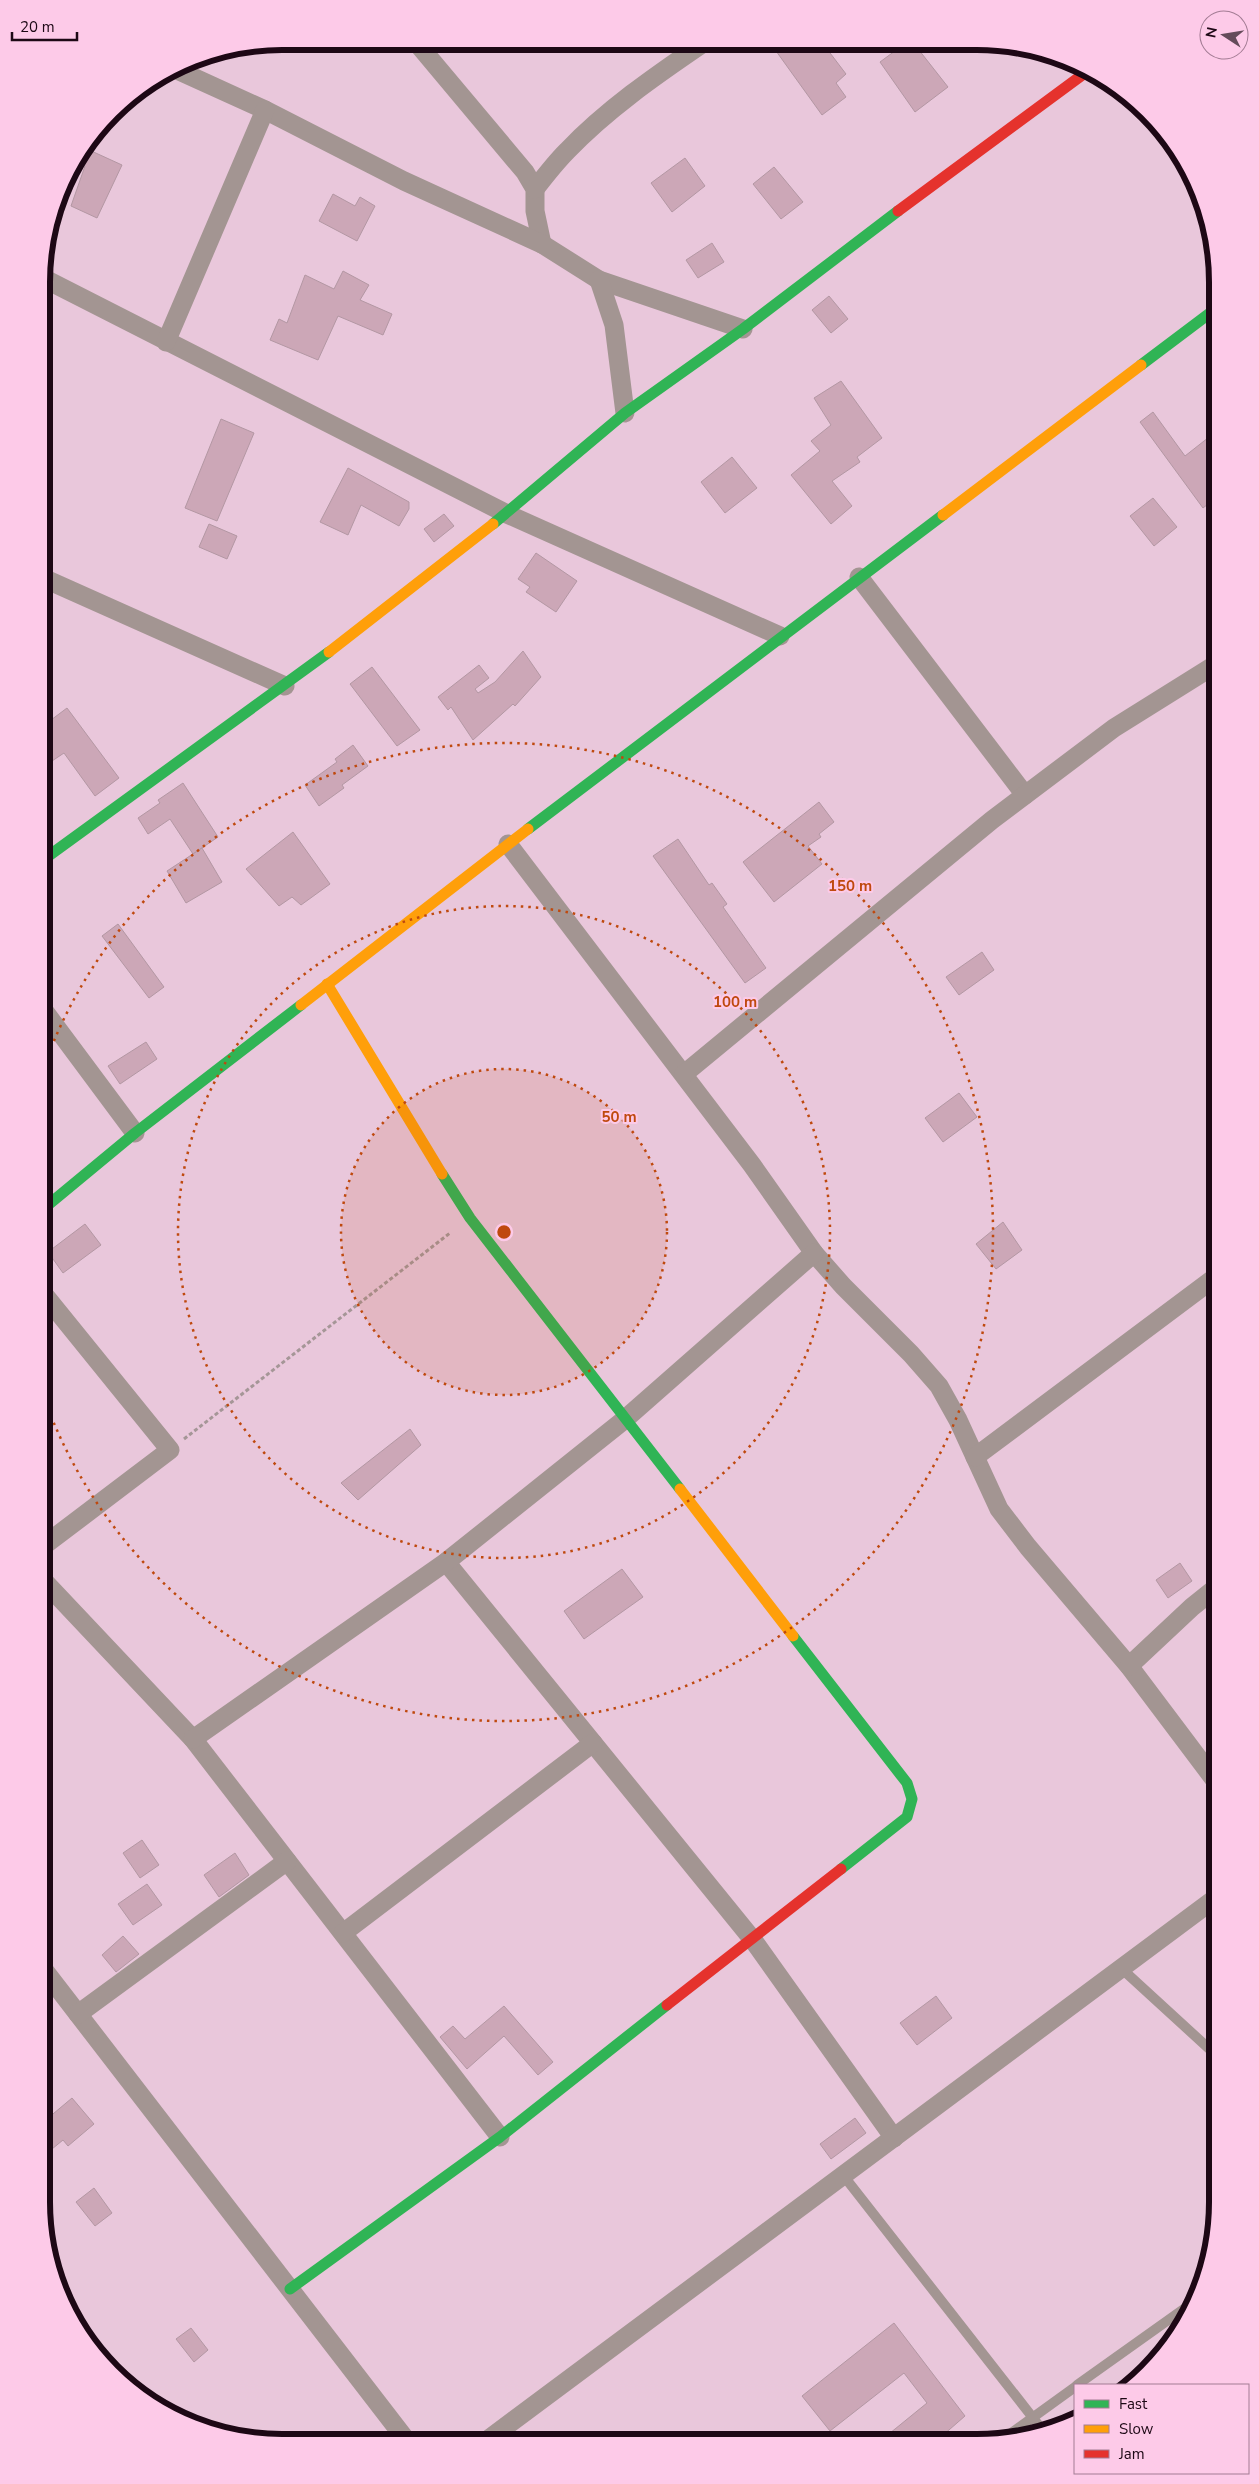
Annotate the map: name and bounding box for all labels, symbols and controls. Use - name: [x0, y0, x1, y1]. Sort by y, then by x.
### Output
- scale bar: [12, 10, 78, 42]
- north arrow: [1199, 10, 1249, 60]
- text: 20 m: [20, 17, 55, 37]
- text: N: [1201, 25, 1222, 40]
- text: 150 m: [828, 876, 872, 896]
- text: 100 m: [713, 992, 757, 1012]
- text: 50 m: [601, 1107, 637, 1127]
- centre of rings: [495, 1223, 513, 1241]
- legend: [1074, 2384, 1249, 2474]
- text: Fast: [1119, 2394, 1148, 2414]
- text: Slow: [1119, 2419, 1154, 2439]
- text: Jam: [1118, 2444, 1145, 2464]

